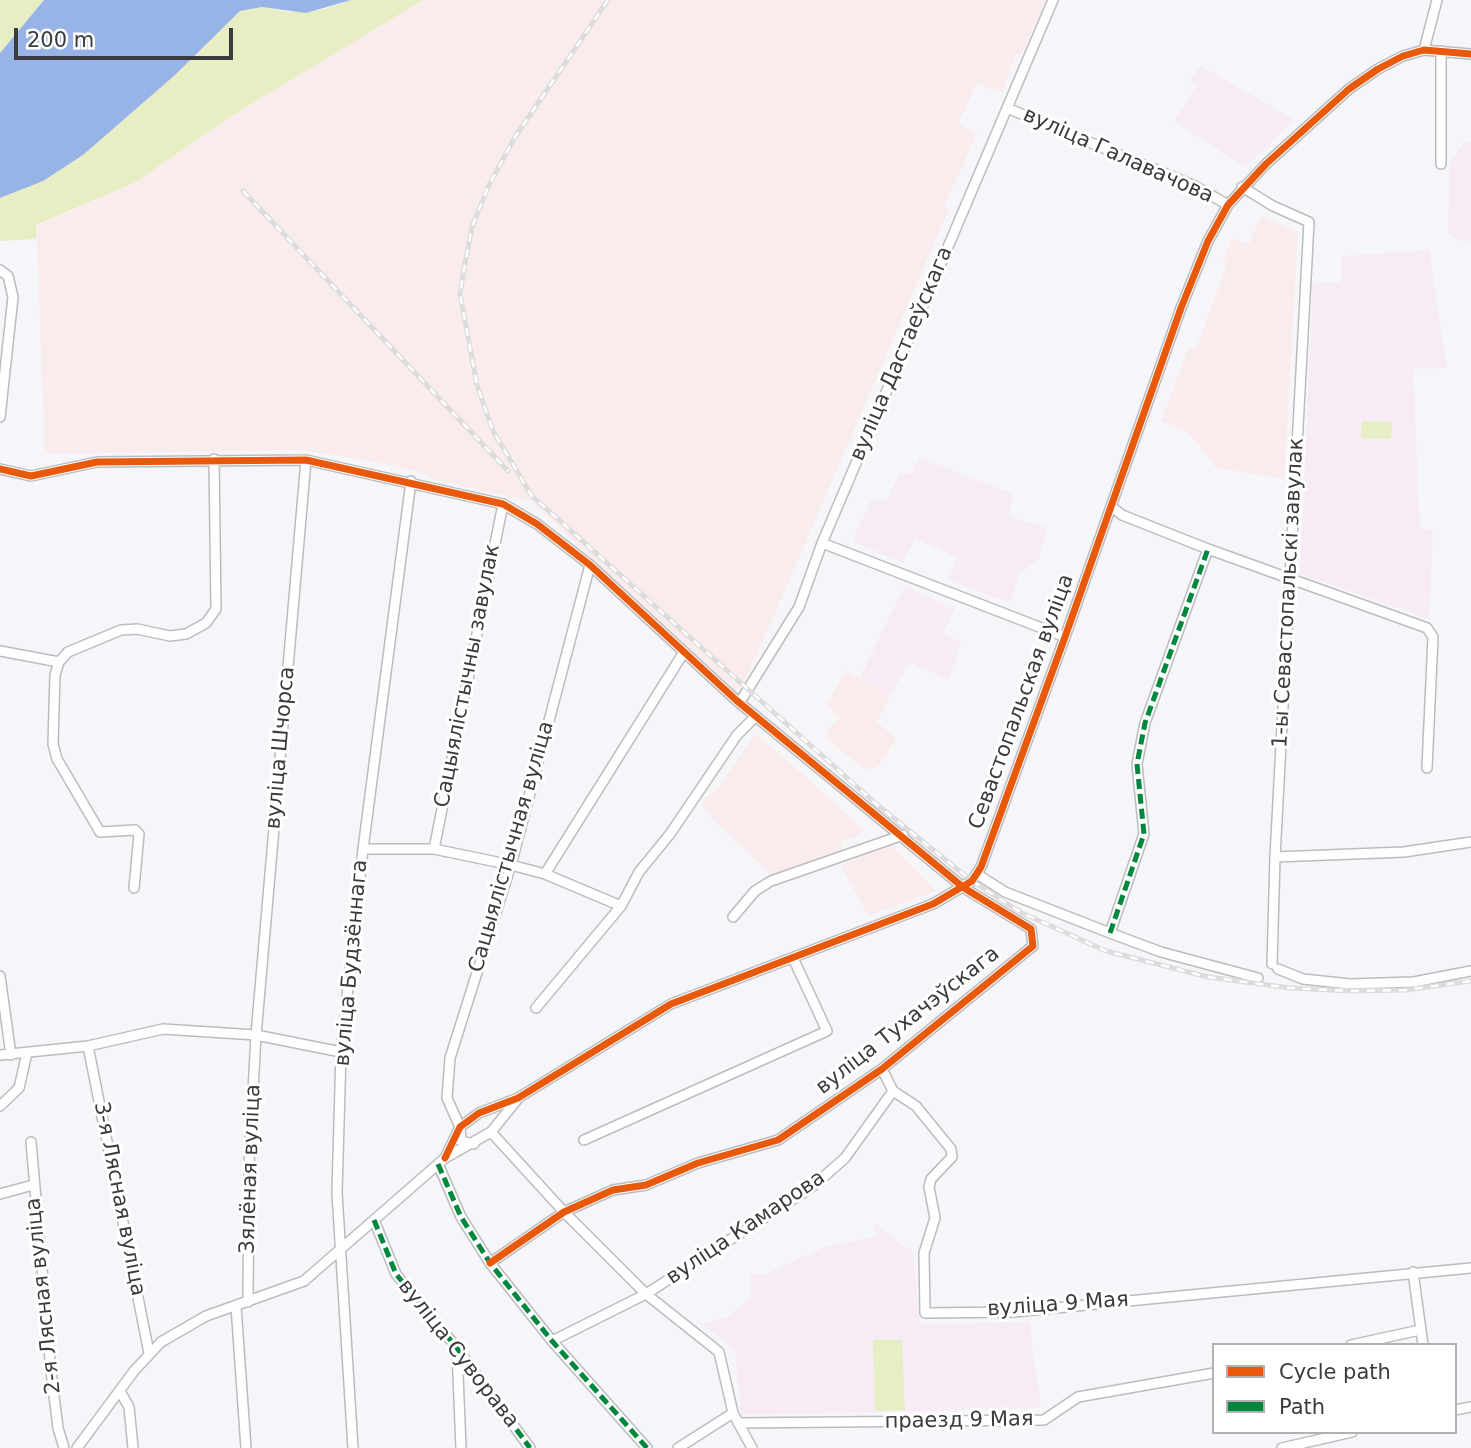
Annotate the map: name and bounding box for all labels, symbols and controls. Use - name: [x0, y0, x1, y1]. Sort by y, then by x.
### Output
- scale bar: [18, 14, 236, 58]
- text: 200 m: [27, 28, 94, 52]
- street label: вуліца Галавачова: [1019, 103, 1217, 209]
- street label: вуліца Дастаеўскага: [845, 243, 959, 465]
- street label: 1-ы Севастопальскі завулак: [1268, 437, 1310, 749]
- street label: Сацыялістычны завулак: [430, 542, 506, 810]
- street label: Севастопальская вуліца: [964, 571, 1080, 833]
- street label: вуліца Шчорса: [261, 666, 301, 830]
- street label: Сацыялістычная вуліца: [464, 718, 560, 976]
- street label: вуліца Будзённага: [330, 859, 374, 1067]
- street label: вуліца Тухачэўскага: [811, 942, 1005, 1100]
- street label: Зялёная вуліца: [235, 1084, 267, 1254]
- street label: 3-я Лясная вуліца: [88, 1100, 150, 1298]
- street label: вуліца Камарова: [662, 1166, 830, 1290]
- street label: 2-я Лясная вуліца: [21, 1197, 67, 1395]
- street label: вуліца Суворава: [392, 1275, 524, 1433]
- street label: вуліца 9 Мая: [987, 1287, 1129, 1323]
- legend: [1212, 1343, 1457, 1434]
- text: Cycle path: [1279, 1360, 1391, 1384]
- text: Path: [1279, 1395, 1325, 1419]
- street label: праезд 9 Мая: [884, 1407, 1034, 1435]

